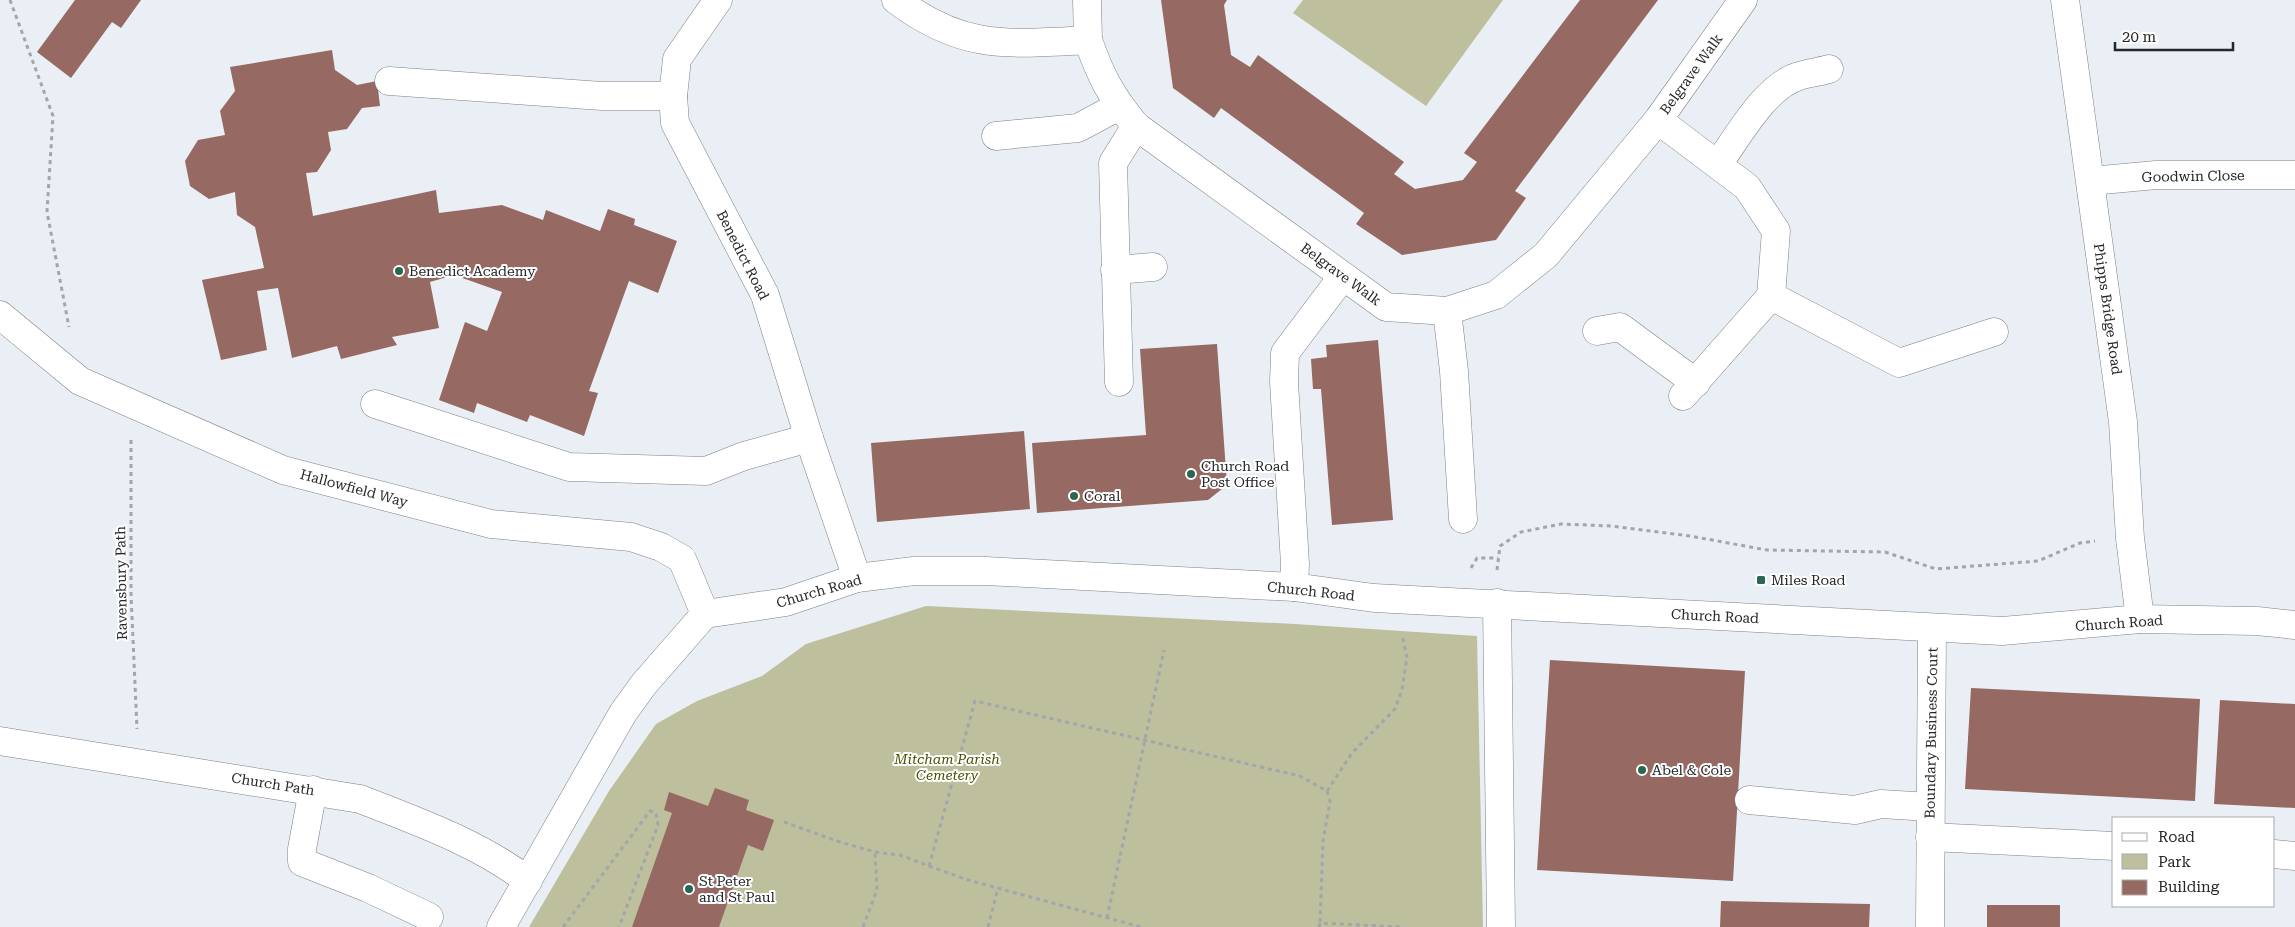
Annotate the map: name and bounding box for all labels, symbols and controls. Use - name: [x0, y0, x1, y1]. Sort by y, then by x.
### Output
- scale bar: [2115, 20, 2232, 52]
- text: 20 m: [2122, 28, 2157, 46]
- street label: Belgrave Walk: [1656, 31, 1726, 117]
- street label: Goodwin Close: [2141, 167, 2245, 185]
- street label: Benedict Road: [714, 208, 772, 302]
- street label: Belgrave Walk: [1298, 239, 1384, 309]
- street label: Phipps Bridge Road: [2091, 242, 2125, 376]
- place label: Benedict Academy: [409, 263, 536, 279]
- marker: Benedict Academy: [393, 265, 405, 277]
- place label: Church Road Post Office: [1201, 458, 1289, 490]
- street label: Hallowfield Way: [298, 466, 410, 510]
- marker: Church Road Post Office: [1185, 468, 1197, 480]
- place label: Coral: [1084, 488, 1121, 504]
- marker: Coral: [1068, 490, 1080, 502]
- street label: Ravensbury Path: [112, 526, 130, 640]
- street label: Church Road: [774, 571, 864, 611]
- place label: Miles Road: [1771, 572, 1845, 588]
- marker: Miles Road: [1755, 574, 1767, 586]
- street label: Church Road: [1266, 578, 1356, 604]
- street label: Church Road: [1671, 606, 1759, 626]
- street label: Church Road: [2074, 612, 2164, 634]
- street label: Boundary Business Court: [1922, 647, 1940, 819]
- park label: Mitcham Parish Cemetery: [893, 751, 1000, 783]
- place label: Abel & Cole: [1652, 762, 1731, 778]
- marker: Abel & Cole: [1636, 764, 1648, 776]
- street label: Church Path: [230, 770, 316, 798]
- legend: [2112, 817, 2275, 907]
- text: Road: [2158, 828, 2195, 846]
- text: Park: [2158, 853, 2192, 871]
- place label: St Peter and St Paul: [699, 873, 775, 905]
- text: Building: [2158, 878, 2220, 896]
- marker: St Peter and St Paul: [683, 883, 695, 895]

